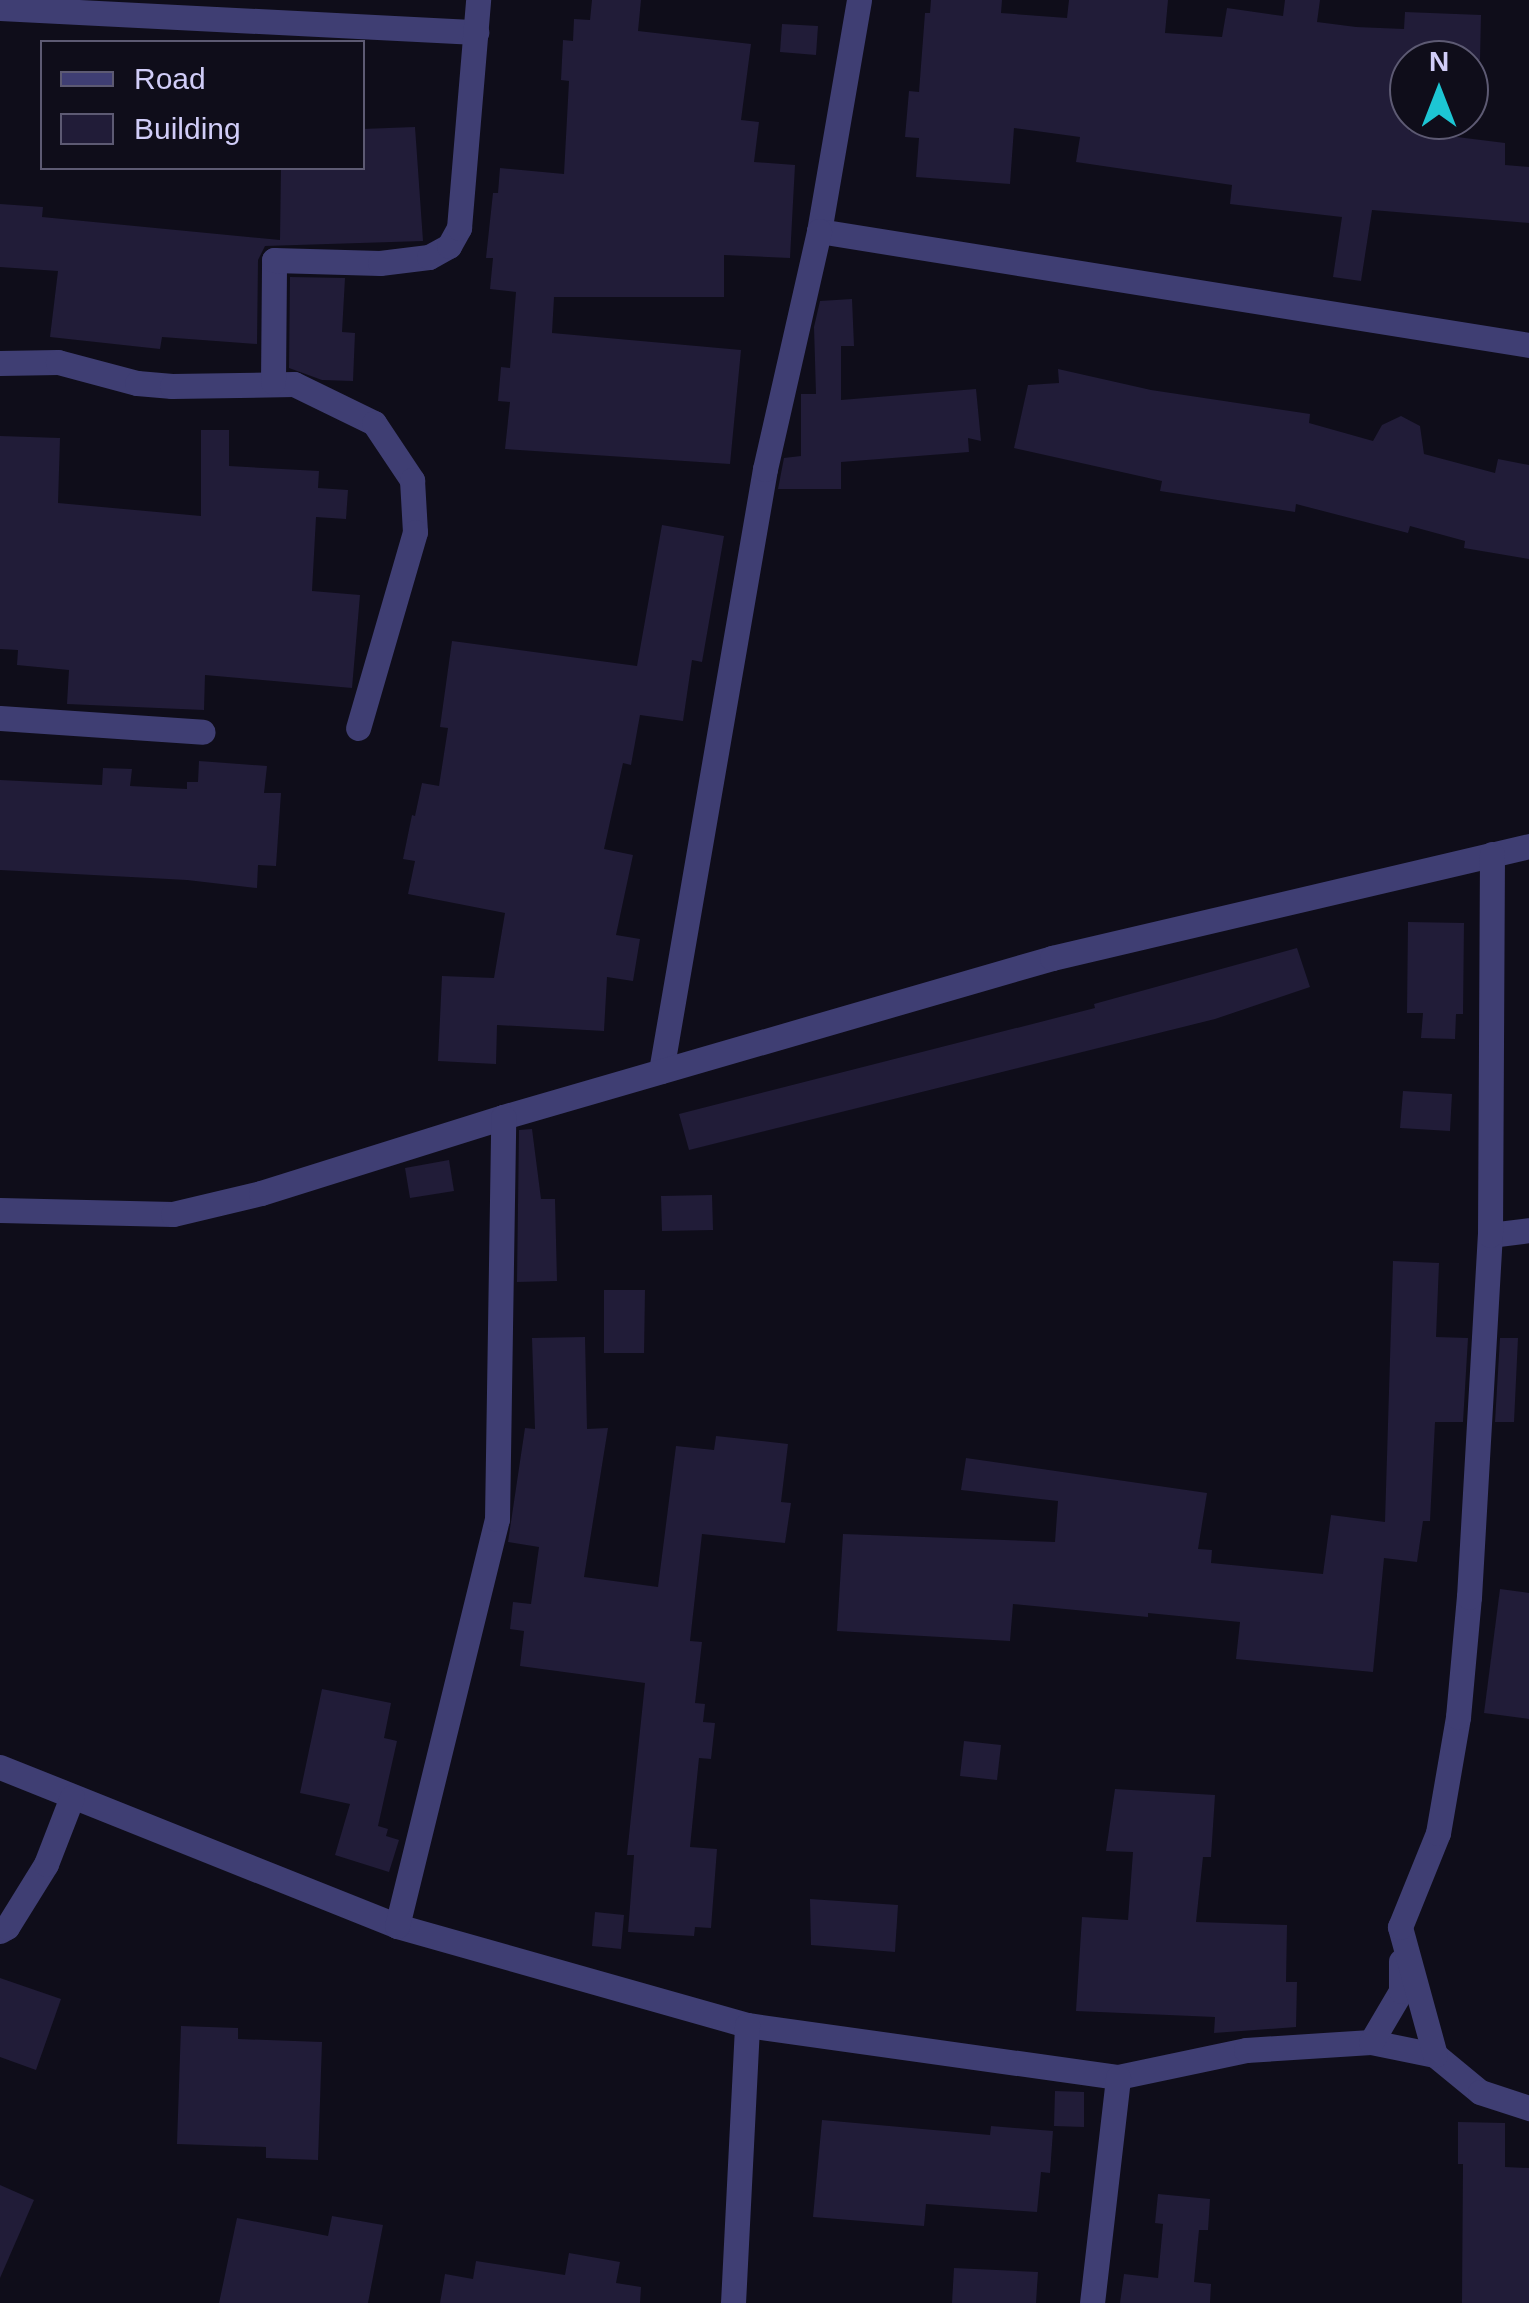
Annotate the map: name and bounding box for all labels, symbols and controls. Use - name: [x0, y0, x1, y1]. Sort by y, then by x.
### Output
- legend: [40, 40, 365, 170]
- north arrow: [1389, 40, 1489, 140]
- text: N: [1429, 46, 1449, 77]
- text: Road: [134, 62, 206, 95]
- text: Building: [134, 112, 241, 145]

